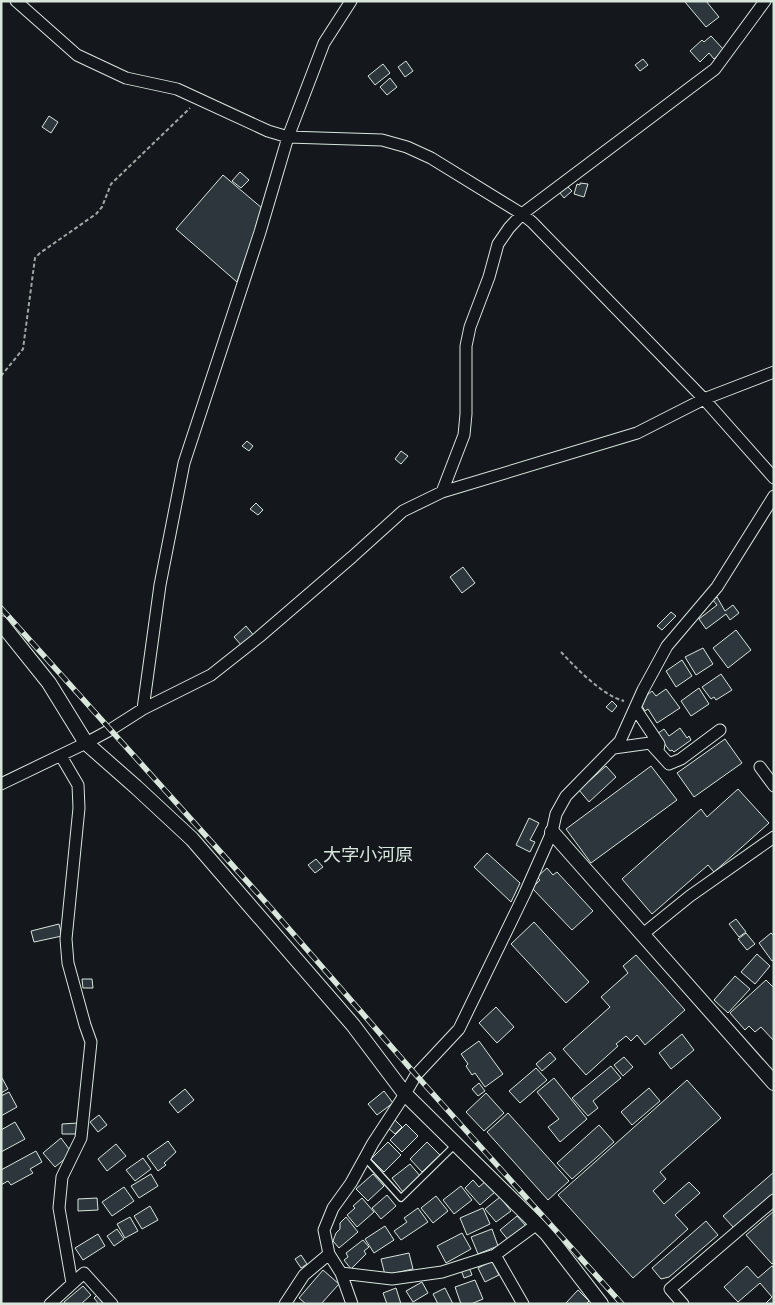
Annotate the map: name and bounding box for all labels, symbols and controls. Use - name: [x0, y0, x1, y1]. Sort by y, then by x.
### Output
- district label: 大字小河原: [323, 843, 413, 865]

